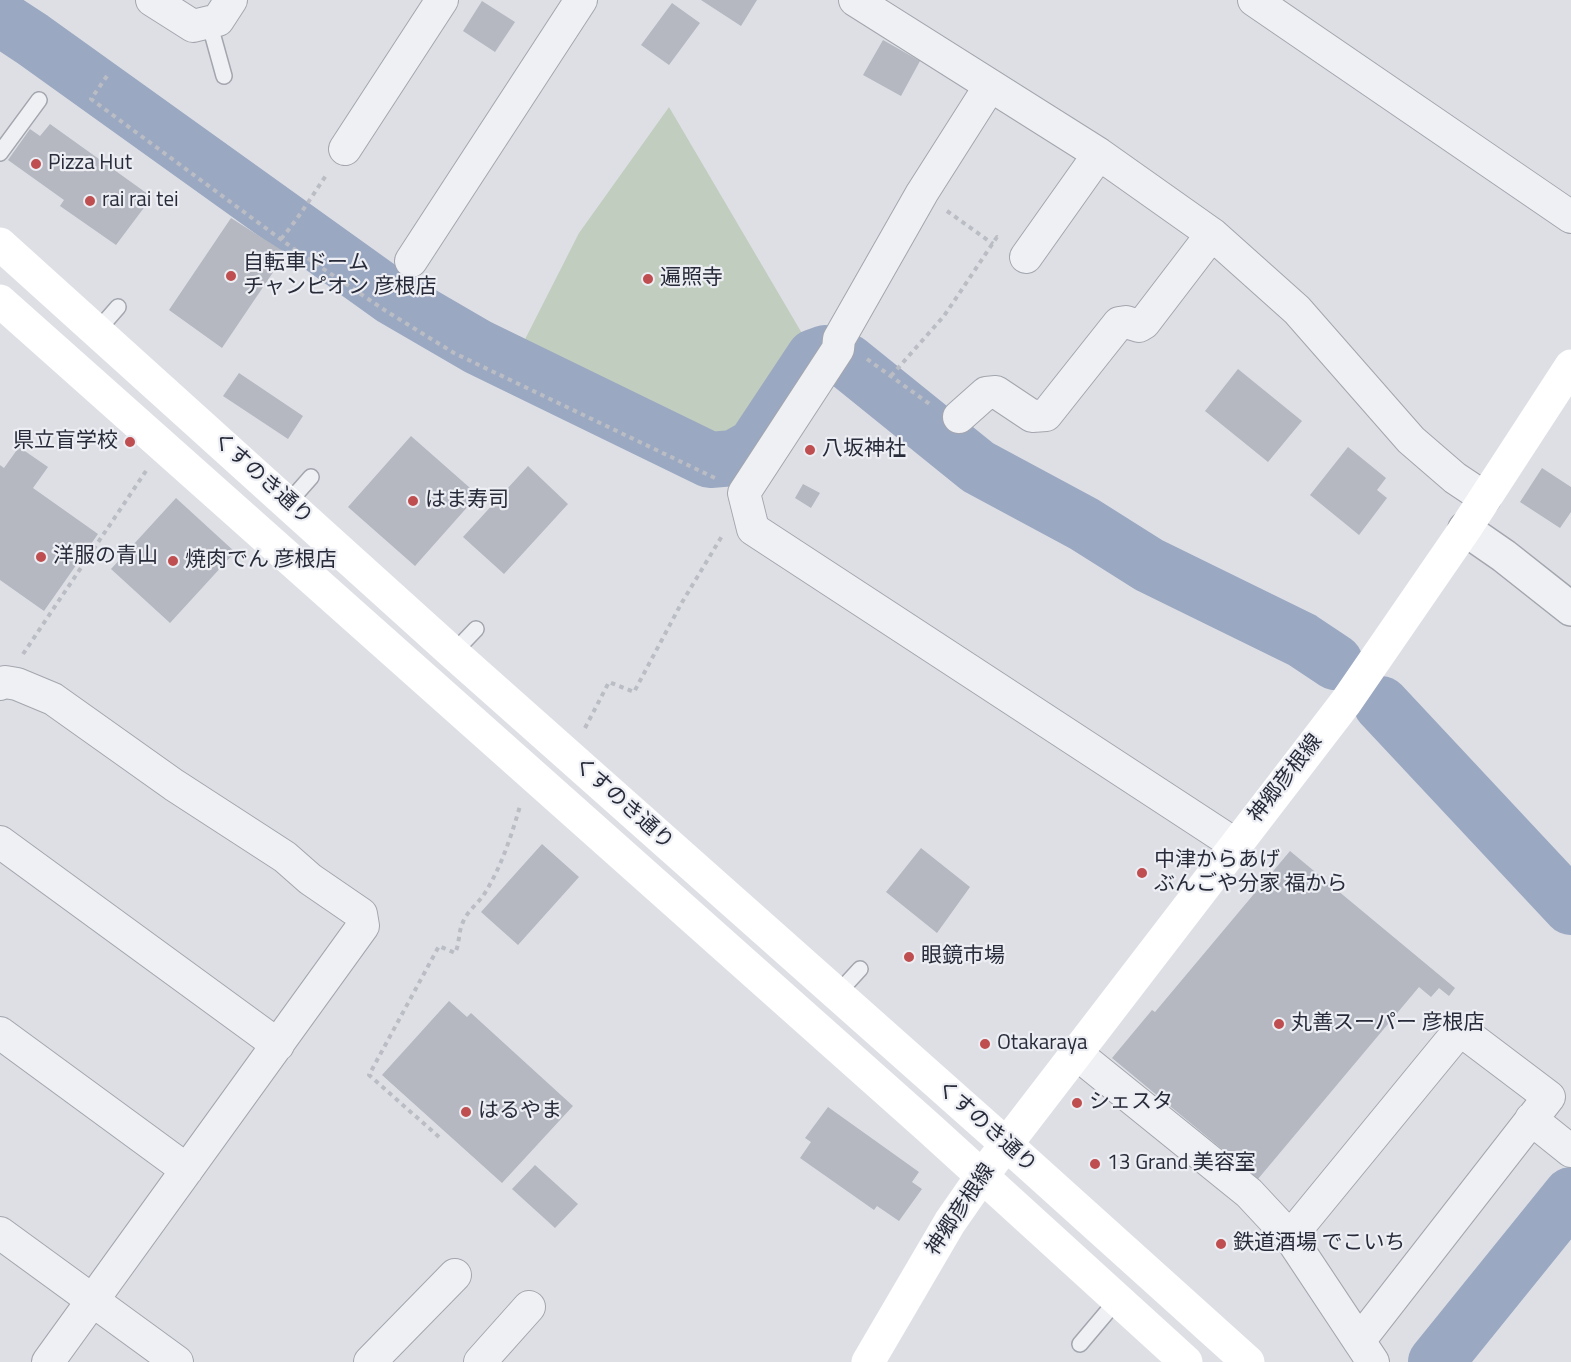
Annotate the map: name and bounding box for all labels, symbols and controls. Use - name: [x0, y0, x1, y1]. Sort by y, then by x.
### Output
- place label: Pizza Hut: [48, 151, 132, 177]
- marker: Pizza Hut: [29, 157, 43, 171]
- place label: rai rai tei: [102, 188, 179, 214]
- marker: rai rai tei: [83, 194, 97, 208]
- place label: 自転車ドーム チャンピオン 彦根店: [243, 251, 437, 301]
- place label: 遍照寺: [660, 266, 723, 292]
- marker: 自転車ドーム チャンピオン 彦根店: [224, 269, 238, 283]
- marker: 遍照寺: [641, 272, 655, 286]
- street label: くすのき通り: [207, 427, 317, 531]
- place label: 県立盲学校: [13, 429, 118, 455]
- marker: 県立盲学校: [123, 435, 137, 449]
- place label: 八坂神社: [822, 437, 906, 463]
- marker: 八坂神社: [803, 443, 817, 457]
- place label: はま寿司: [425, 488, 509, 514]
- marker: はま寿司: [406, 494, 420, 508]
- place label: 洋服の青山: [53, 544, 158, 570]
- place label: 焼肉でん 彦根店: [185, 548, 337, 574]
- marker: 洋服の青山: [34, 550, 48, 564]
- marker: 焼肉でん 彦根店: [166, 554, 180, 568]
- street label: 神郷彦根線: [1244, 730, 1328, 828]
- street label: くすのき通り: [568, 752, 678, 856]
- place label: 中津からあげ ぶんごや分家 福から: [1154, 848, 1348, 898]
- marker: 中津からあげ ぶんごや分家 福から: [1135, 866, 1149, 880]
- place label: 眼鏡市場: [921, 944, 1005, 970]
- marker: 眼鏡市場: [902, 950, 916, 964]
- place label: 丸善スーパー 彦根店: [1291, 1011, 1485, 1037]
- marker: 丸善スーパー 彦根店: [1272, 1017, 1286, 1031]
- place label: Otakaraya: [997, 1031, 1087, 1057]
- marker: Otakaraya: [978, 1037, 992, 1051]
- street label: くすのき通り: [931, 1075, 1041, 1179]
- place label: シェスタ: [1089, 1090, 1173, 1116]
- marker: シェスタ: [1070, 1096, 1084, 1110]
- place label: はるやま: [478, 1099, 562, 1125]
- marker: はるやま: [459, 1105, 473, 1119]
- place label: 13 Grand 美容室: [1107, 1151, 1256, 1177]
- marker: 13 Grand 美容室: [1088, 1157, 1102, 1171]
- street label: 神郷彦根線: [921, 1159, 1001, 1261]
- place label: 鉄道酒場 でこいち: [1233, 1231, 1406, 1257]
- marker: 鉄道酒場 でこいち: [1214, 1237, 1228, 1251]

